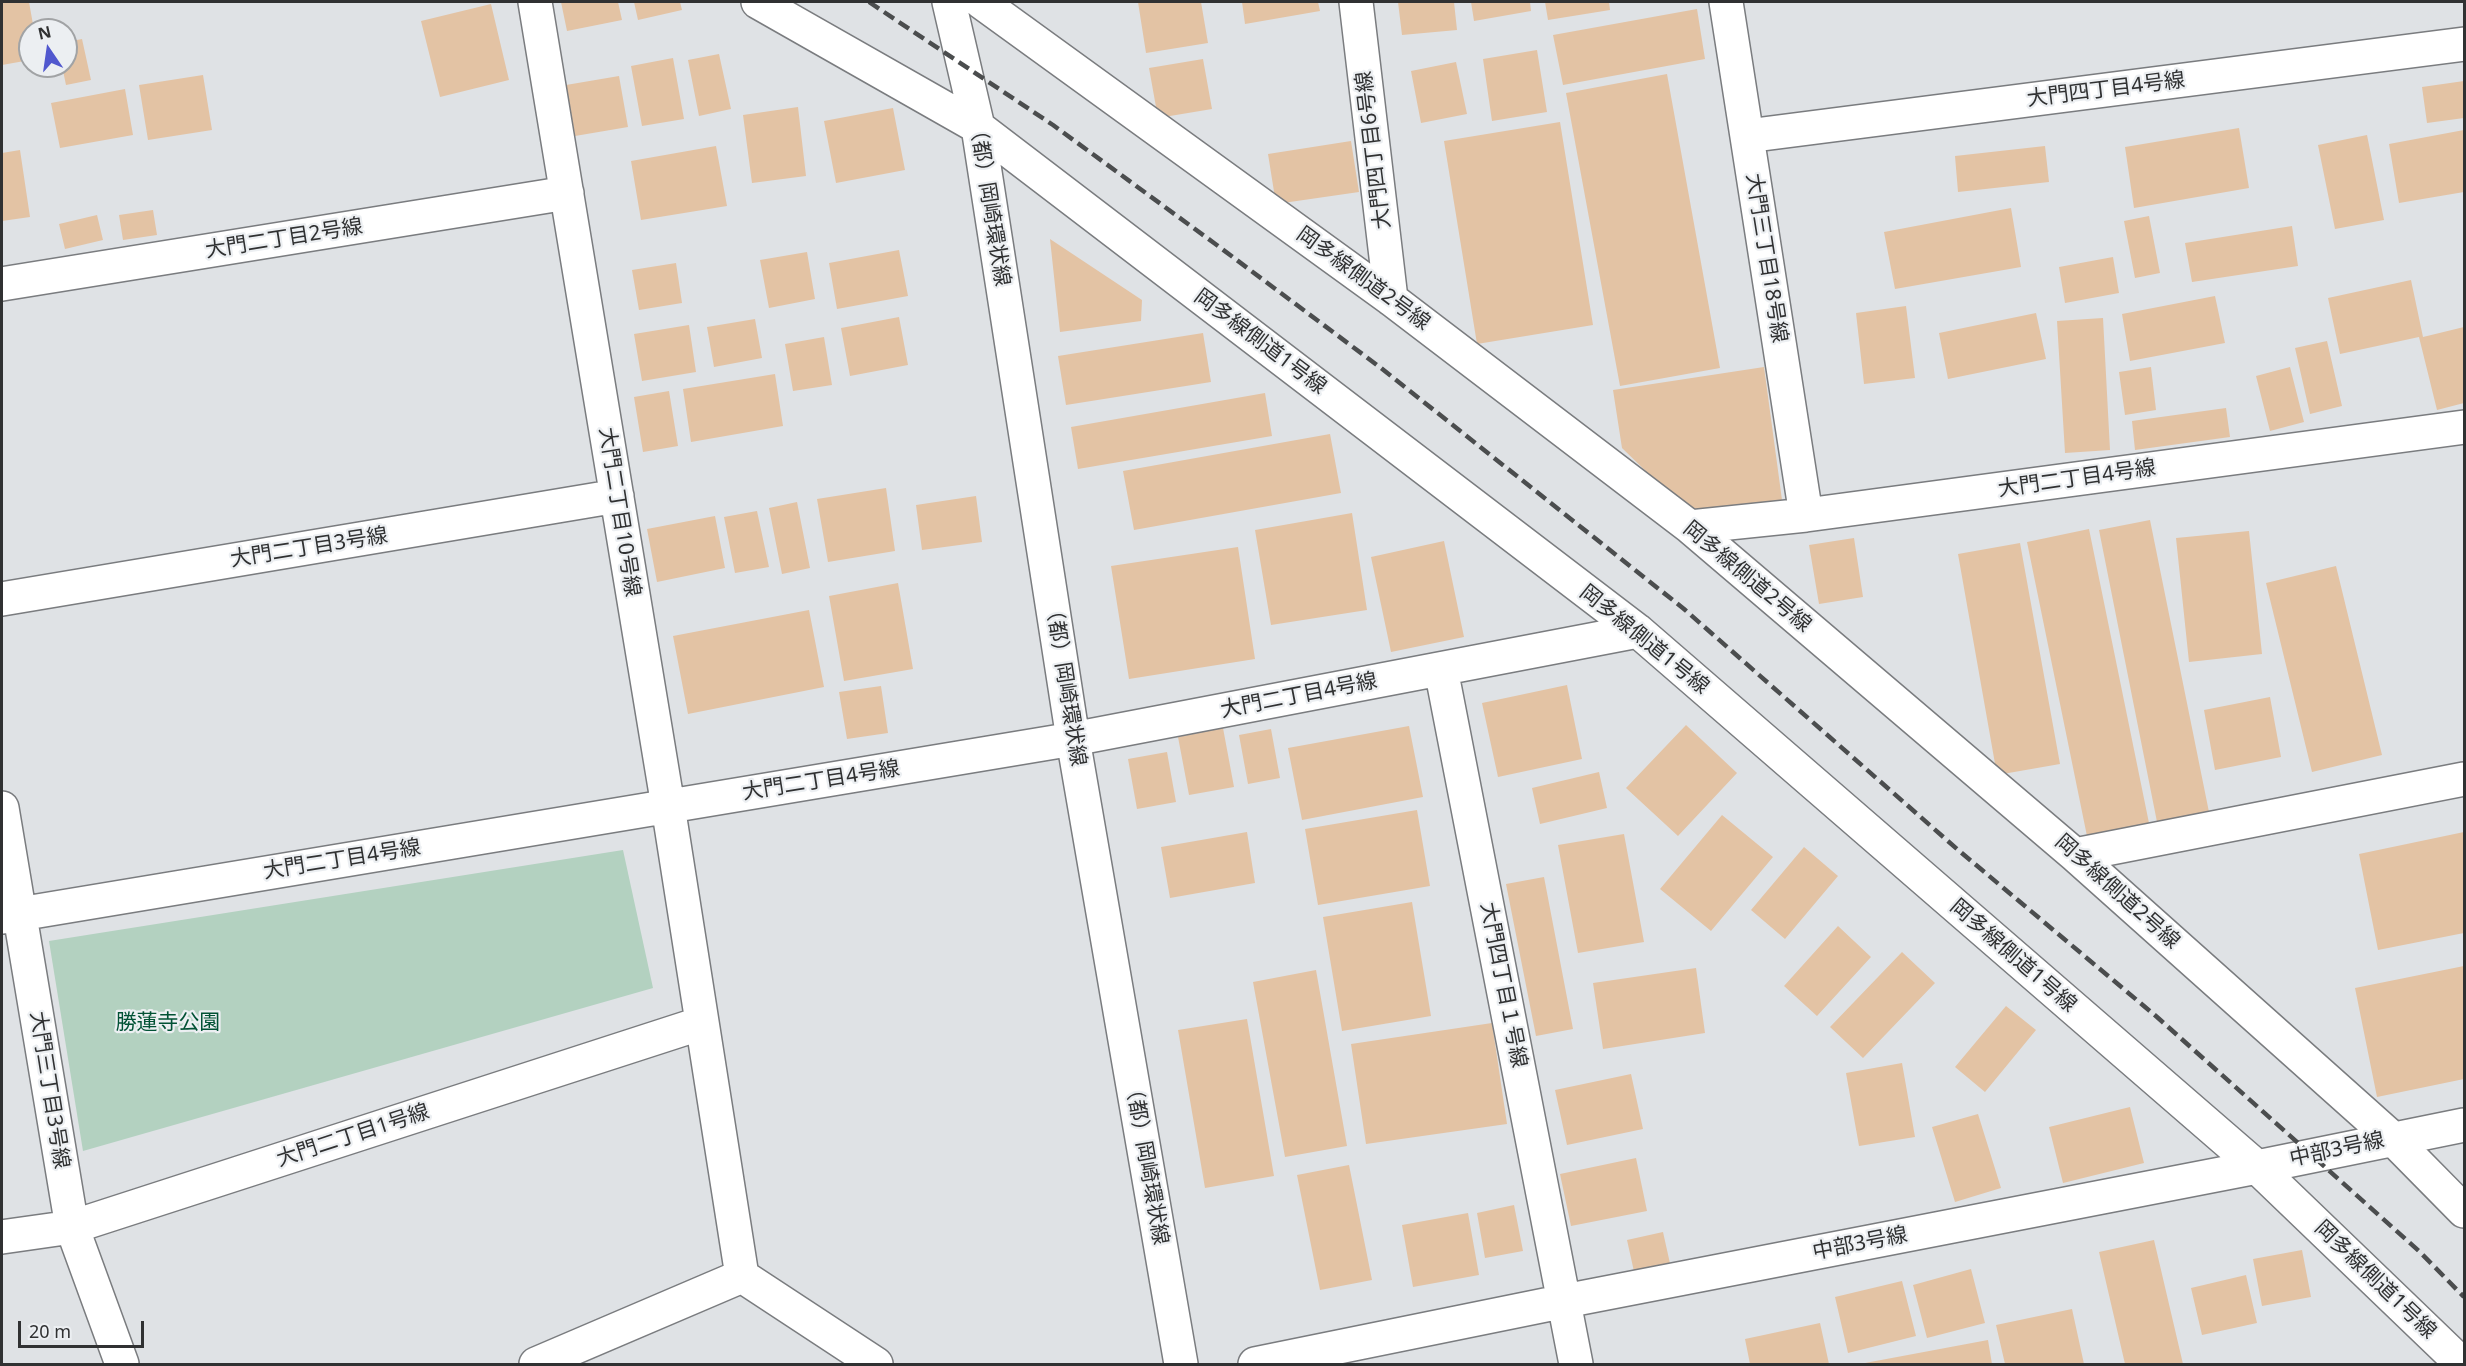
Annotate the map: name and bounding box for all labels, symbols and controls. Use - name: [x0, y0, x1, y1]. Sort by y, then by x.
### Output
- north arrow: [18, 18, 78, 78]
- text: N: [36, 20, 53, 45]
- street label: 大門四丁目4号線: [2026, 68, 2186, 112]
- street label: 大門四丁目6号線: [1352, 70, 1396, 230]
- street label: （都）岡崎環状線: [963, 118, 1015, 288]
- street label: 大門三丁目18号線: [1740, 172, 1792, 344]
- street label: 大門二丁目2号線: [204, 214, 364, 264]
- street label: 岡多線側道2号線: [1291, 222, 1435, 336]
- street label: 岡多線側道1号線: [1189, 284, 1331, 400]
- street label: 大門二丁目10号線: [593, 426, 645, 598]
- street label: 大門二丁目4号線: [1997, 455, 2157, 503]
- street label: 岡多線側道2号線: [1678, 516, 1816, 638]
- street label: 大門二丁目3号線: [229, 523, 389, 573]
- street label: 岡多線側道1号線: [1574, 580, 1714, 700]
- street label: （都）岡崎環状線: [1039, 598, 1091, 768]
- street label: 大門二丁目4号線: [1219, 668, 1379, 724]
- street label: 大門二丁目4号線: [741, 756, 901, 806]
- street label: 岡多線側道2号線: [2049, 829, 2185, 955]
- street label: 大門二丁目4号線: [262, 835, 422, 885]
- street label: 岡多線側道1号線: [1945, 894, 2081, 1018]
- street label: 大門四丁目１号線: [1475, 900, 1531, 1070]
- street label: 大門三丁目3号線: [24, 1010, 74, 1170]
- park label: 勝蓮寺公園: [116, 1010, 220, 1036]
- street label: （都）岡崎環状線: [1119, 1077, 1173, 1247]
- street label: 大門二丁目1号線: [273, 1099, 433, 1173]
- street label: 中部3号線: [2287, 1128, 2387, 1172]
- street label: 岡多線側道1号線: [2309, 1216, 2441, 1344]
- street label: 中部3号線: [1810, 1222, 1910, 1266]
- scale bar: [21, 1309, 147, 1347]
- text: 20 m: [29, 1319, 71, 1343]

